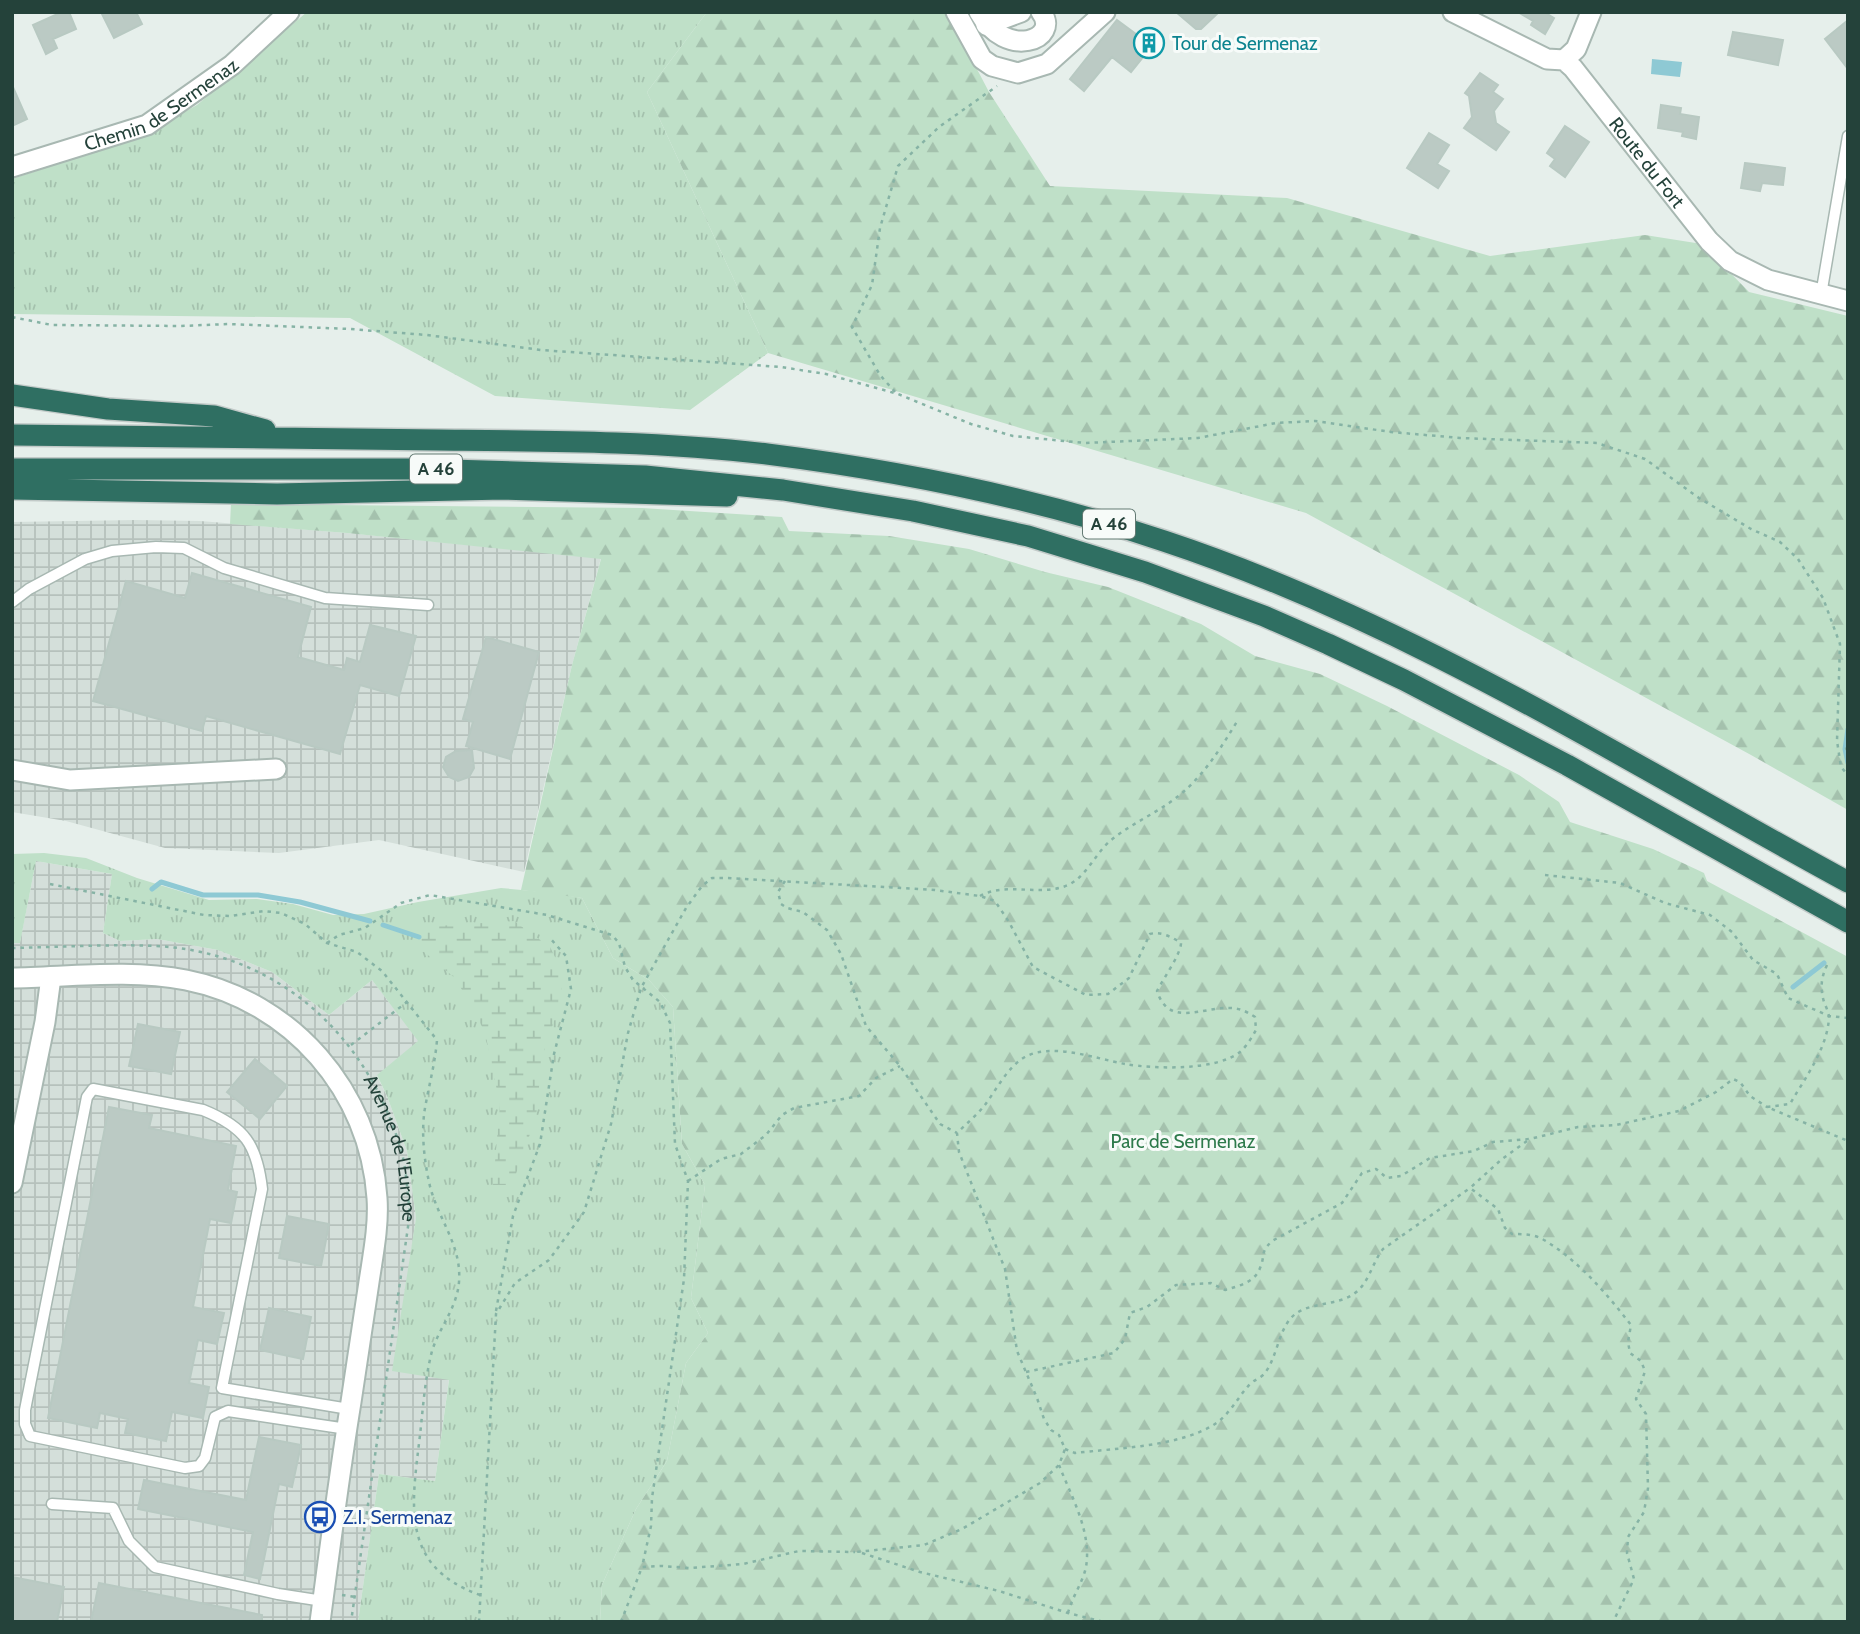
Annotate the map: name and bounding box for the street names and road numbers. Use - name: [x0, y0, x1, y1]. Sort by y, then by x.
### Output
- street label: Chemin de Sermenaz: [81, 54, 244, 156]
- street label: Route du Fort: [1604, 113, 1690, 213]
- road number: A 46: [410, 454, 462, 484]
- road number: A 46: [1083, 510, 1135, 538]
- street label: Avenue de l'Europe: [359, 1070, 421, 1224]

